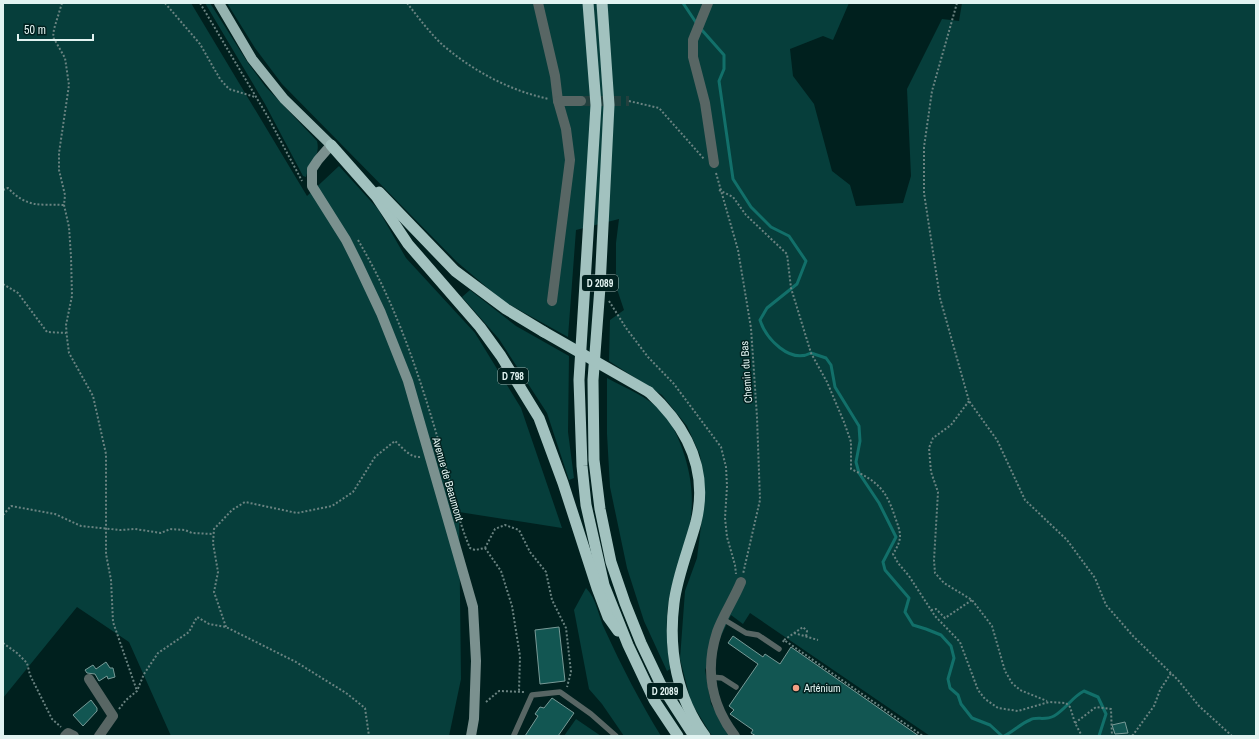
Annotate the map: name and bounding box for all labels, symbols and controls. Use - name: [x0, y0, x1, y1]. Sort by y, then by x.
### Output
- scale bar: [18, 16, 93, 42]
- text: 50 m: [24, 22, 46, 38]
- road number: D 2089: [582, 275, 618, 291]
- street label: Chemin du Bas: [737, 340, 755, 403]
- road number: D 798: [498, 368, 528, 384]
- street label: Avenue de Beaumont: [429, 434, 467, 523]
- place label: Arténium: [803, 681, 841, 695]
- road number: D 2089: [647, 683, 683, 699]
- marker: Arténium: [791, 683, 801, 693]

